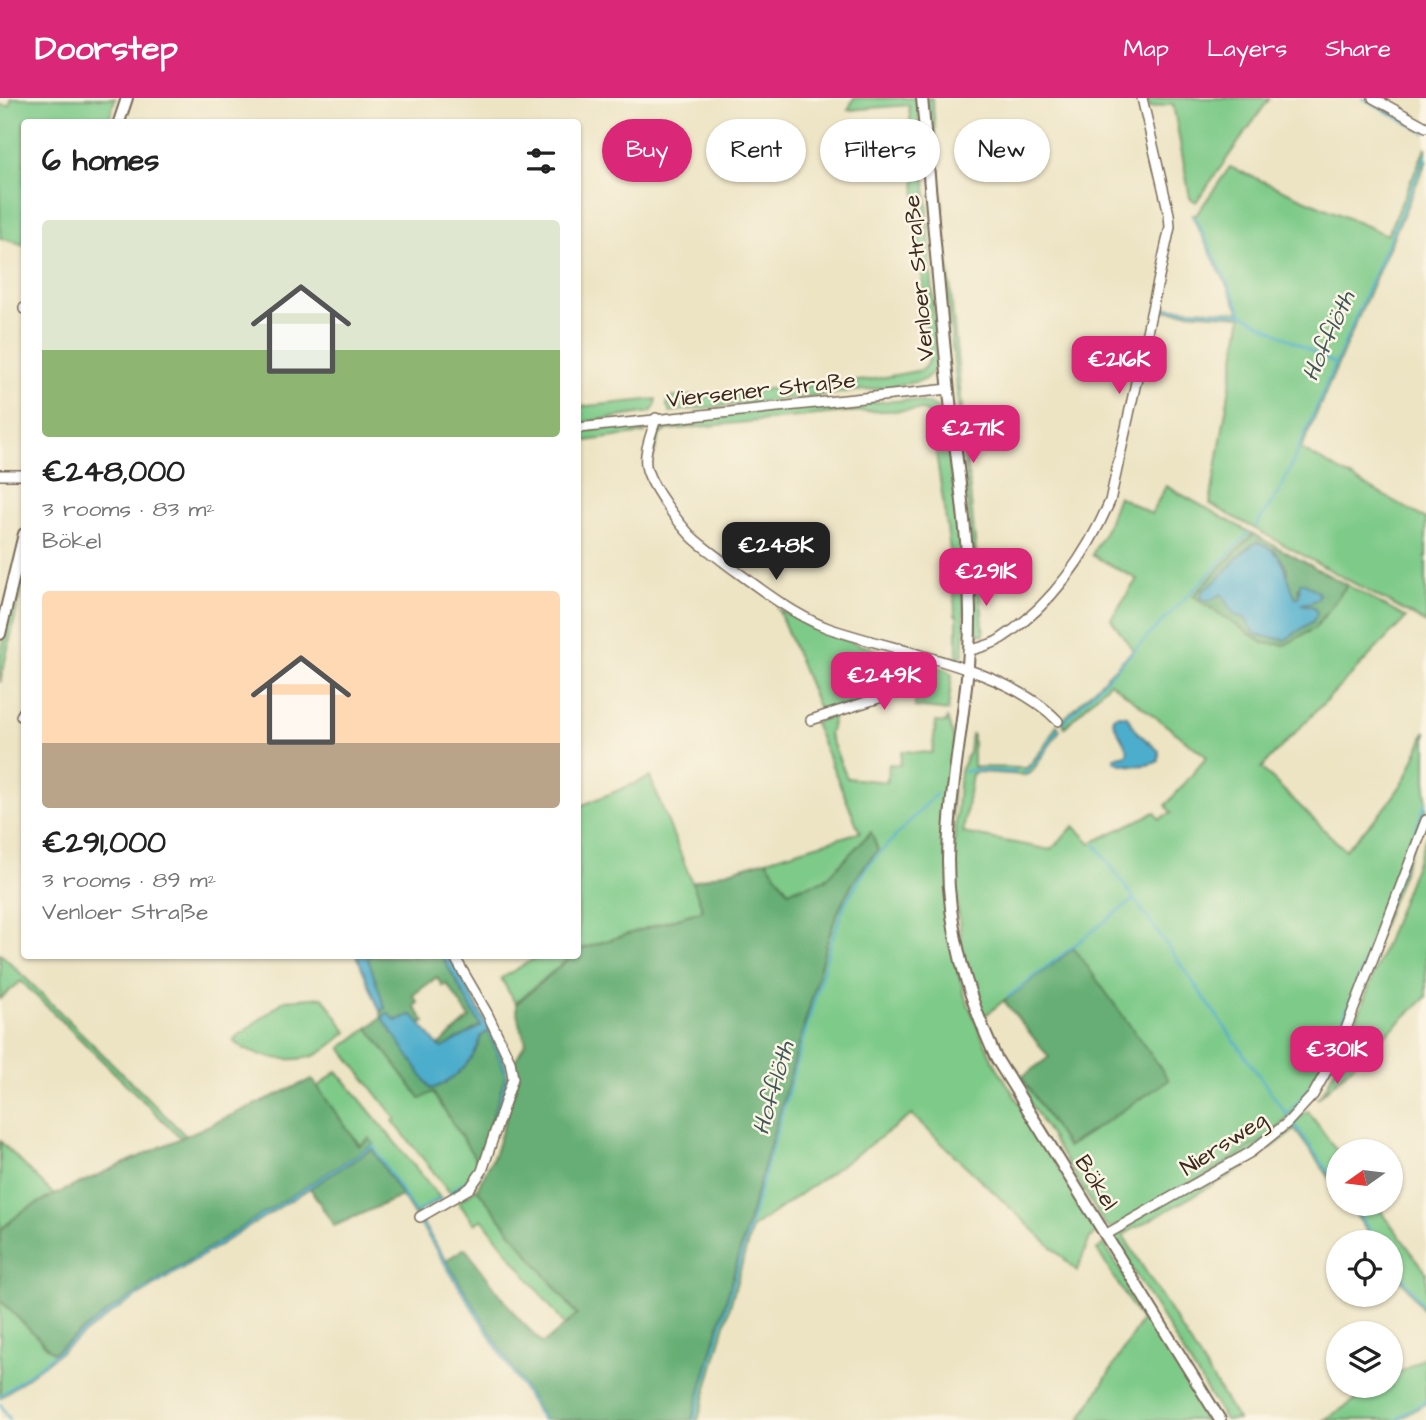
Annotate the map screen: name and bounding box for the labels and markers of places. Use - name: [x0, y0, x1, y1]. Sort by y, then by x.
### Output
- pin: €216K: [1070, 336, 1168, 396]
- pin: €271K: [924, 406, 1022, 465]
- pin: €248K: [727, 522, 825, 582]
- pin: €291K: [937, 548, 1035, 608]
- pin: €249K: [835, 652, 933, 712]
- pin: €301K: [1288, 1026, 1386, 1086]

